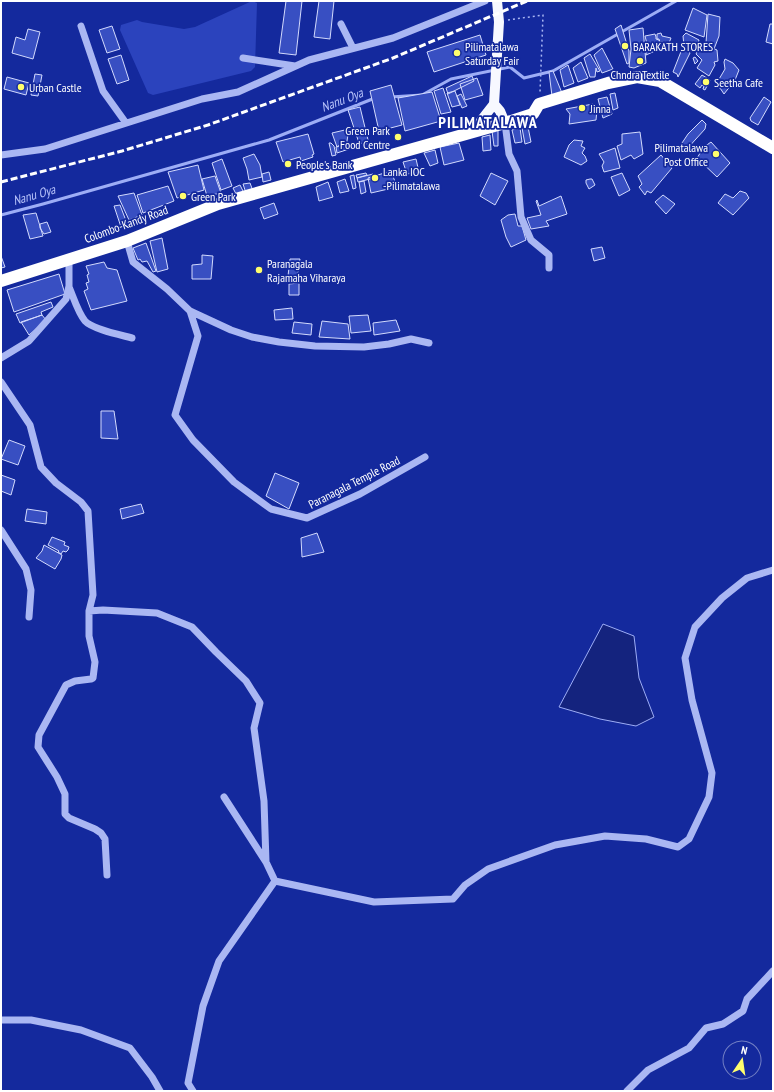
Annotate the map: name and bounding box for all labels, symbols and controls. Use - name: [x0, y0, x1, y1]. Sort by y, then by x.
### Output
- place label: Pilimatalawa Saturday Fair: [465, 39, 520, 68]
- place label: BARAKATH STORES: [633, 39, 713, 54]
- marker: BARAKATH STORES: [620, 41, 630, 51]
- marker: Pilimatalawa Saturday Fair: [452, 48, 462, 58]
- marker: Chndra Textile: [635, 56, 645, 66]
- place label: Chndra Textile: [610, 67, 670, 82]
- place label: Seetha Cafe: [714, 75, 763, 90]
- marker: Seetha Cafe: [701, 77, 711, 87]
- place label: Urban Castle: [29, 80, 82, 95]
- marker: Urban Castle: [16, 82, 26, 92]
- water label: Nanu Oya: [319, 84, 366, 116]
- place label: Jinna: [589, 101, 611, 116]
- marker: Jinna: [577, 103, 587, 113]
- district label: PILIMATALAWA: [438, 112, 538, 132]
- place label: Green Park Food Centre: [340, 123, 390, 152]
- marker: Green Park Food Centre: [393, 132, 403, 142]
- place label: Pilimatalawa Post Office: [654, 140, 708, 169]
- marker: Pilimatalawa Post Office: [711, 149, 721, 159]
- place label: People's Bank: [296, 157, 353, 172]
- marker: People's Bank: [283, 159, 293, 169]
- place label: Lanka IOC -Pilimatalawa: [383, 164, 440, 193]
- marker: Lanka IOC -Pilimatalawa: [370, 173, 380, 183]
- water label: Nanu Oya: [11, 181, 58, 209]
- place label: Green Park: [191, 189, 236, 204]
- marker: Green Park: [178, 191, 188, 201]
- street label: Colombo-Kandy Road: [82, 202, 170, 246]
- place label: Paranagala Rajamaha Viharaya: [267, 256, 346, 285]
- marker: Paranagala Rajamaha Viharaya: [254, 265, 264, 275]
- street label: Paranagala Temple Road: [306, 452, 402, 512]
- north arrow: [722, 1040, 762, 1080]
- text: N: [740, 1043, 749, 1058]

